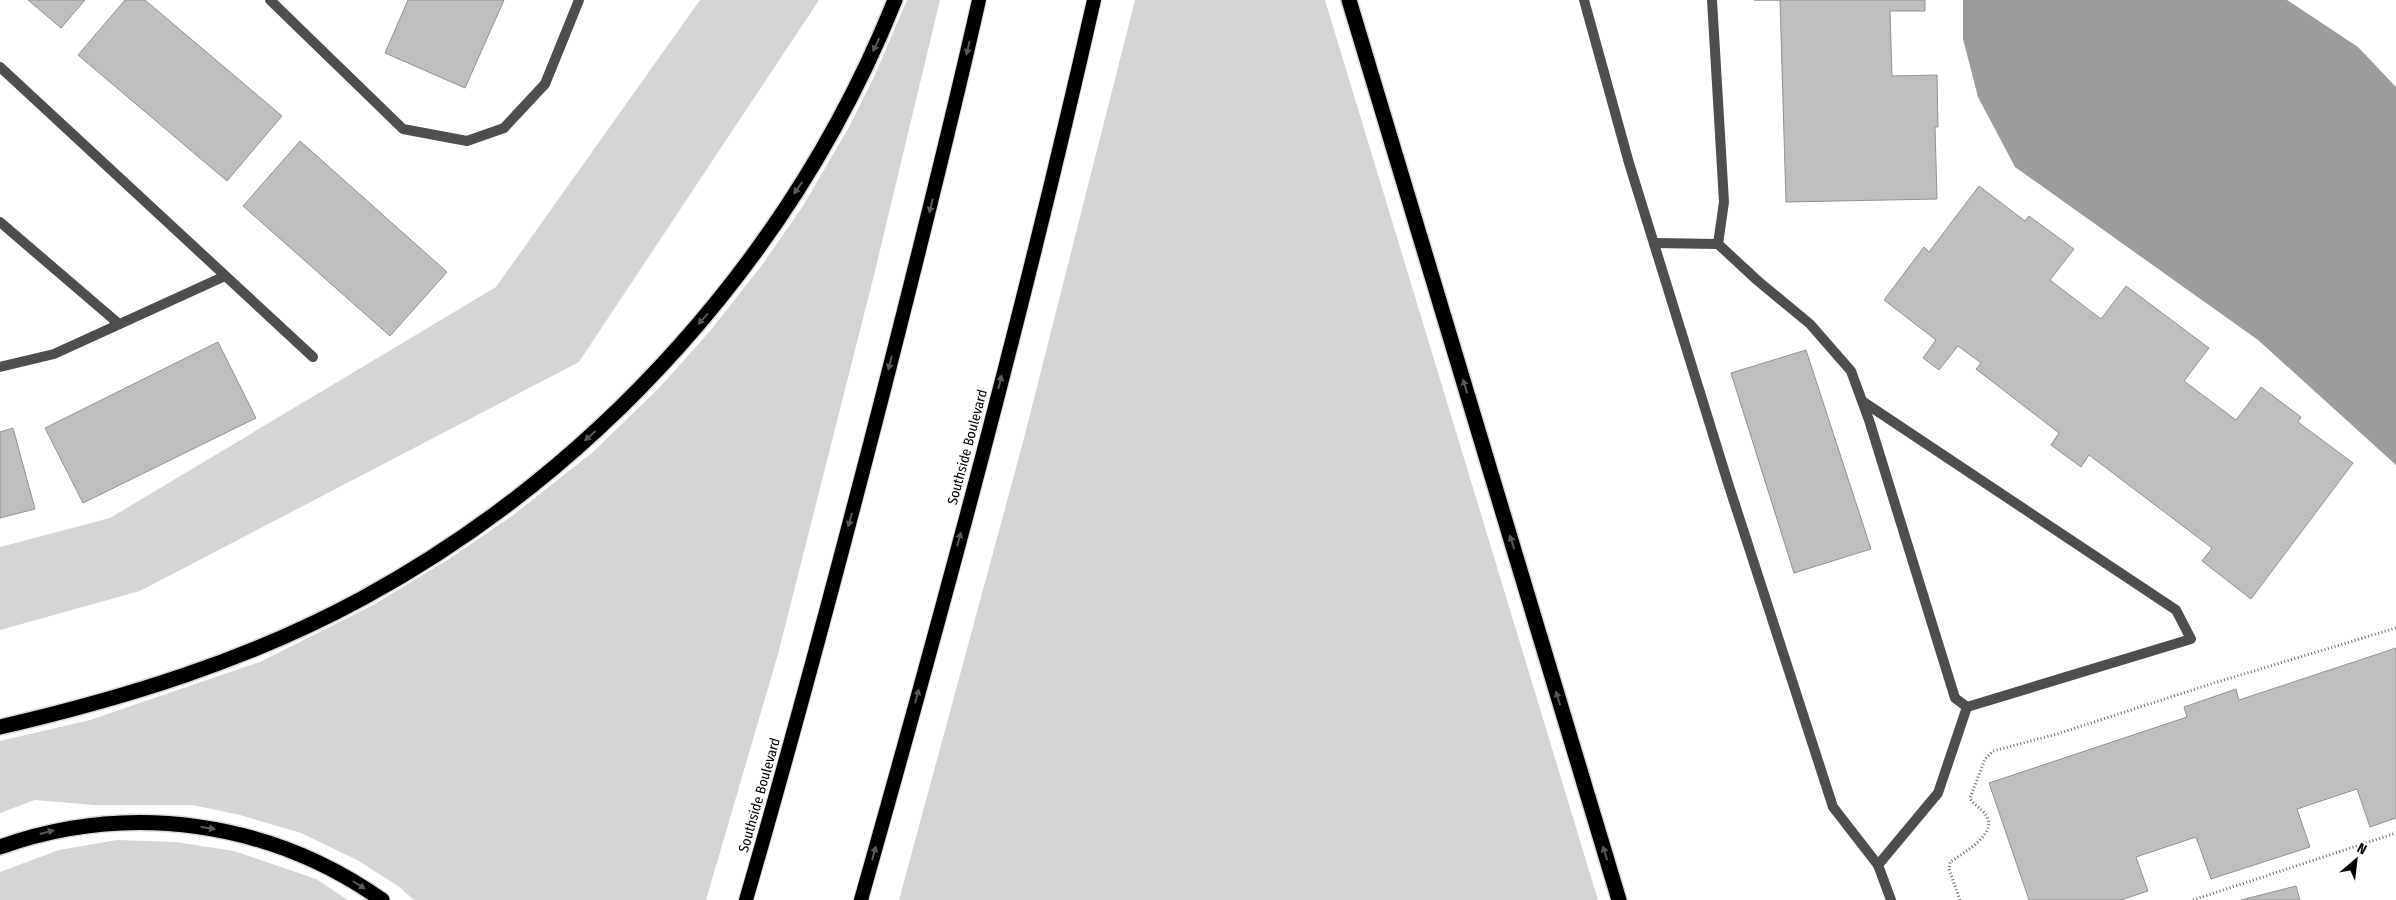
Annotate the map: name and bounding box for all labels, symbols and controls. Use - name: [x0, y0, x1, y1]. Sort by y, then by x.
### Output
- one-way arrow: [872, 38, 880, 52]
- one-way arrow: [964, 40, 972, 56]
- one-way arrow: [793, 181, 803, 194]
- one-way arrow: [927, 198, 935, 213]
- one-way arrow: [697, 312, 709, 324]
- one-way arrow: [886, 356, 894, 371]
- one-way arrow: [996, 375, 1004, 390]
- one-way arrow: [1461, 379, 1469, 394]
- street label: Southside Boulevard: [944, 388, 991, 507]
- one-way arrow: [584, 430, 597, 441]
- one-way arrow: [845, 513, 853, 528]
- one-way arrow: [956, 532, 964, 547]
- one-way arrow: [1507, 534, 1515, 549]
- one-way arrow: [914, 689, 922, 704]
- one-way arrow: [1554, 690, 1562, 705]
- street label: Southside Boulevard: [735, 736, 784, 854]
- one-way arrow: [200, 824, 216, 832]
- one-way arrow: [39, 828, 54, 836]
- north arrow: [2331, 835, 2381, 885]
- text: N: [2354, 839, 2370, 858]
- one-way arrow: [870, 845, 878, 861]
- one-way arrow: [1601, 846, 1609, 861]
- one-way arrow: [352, 880, 366, 889]

